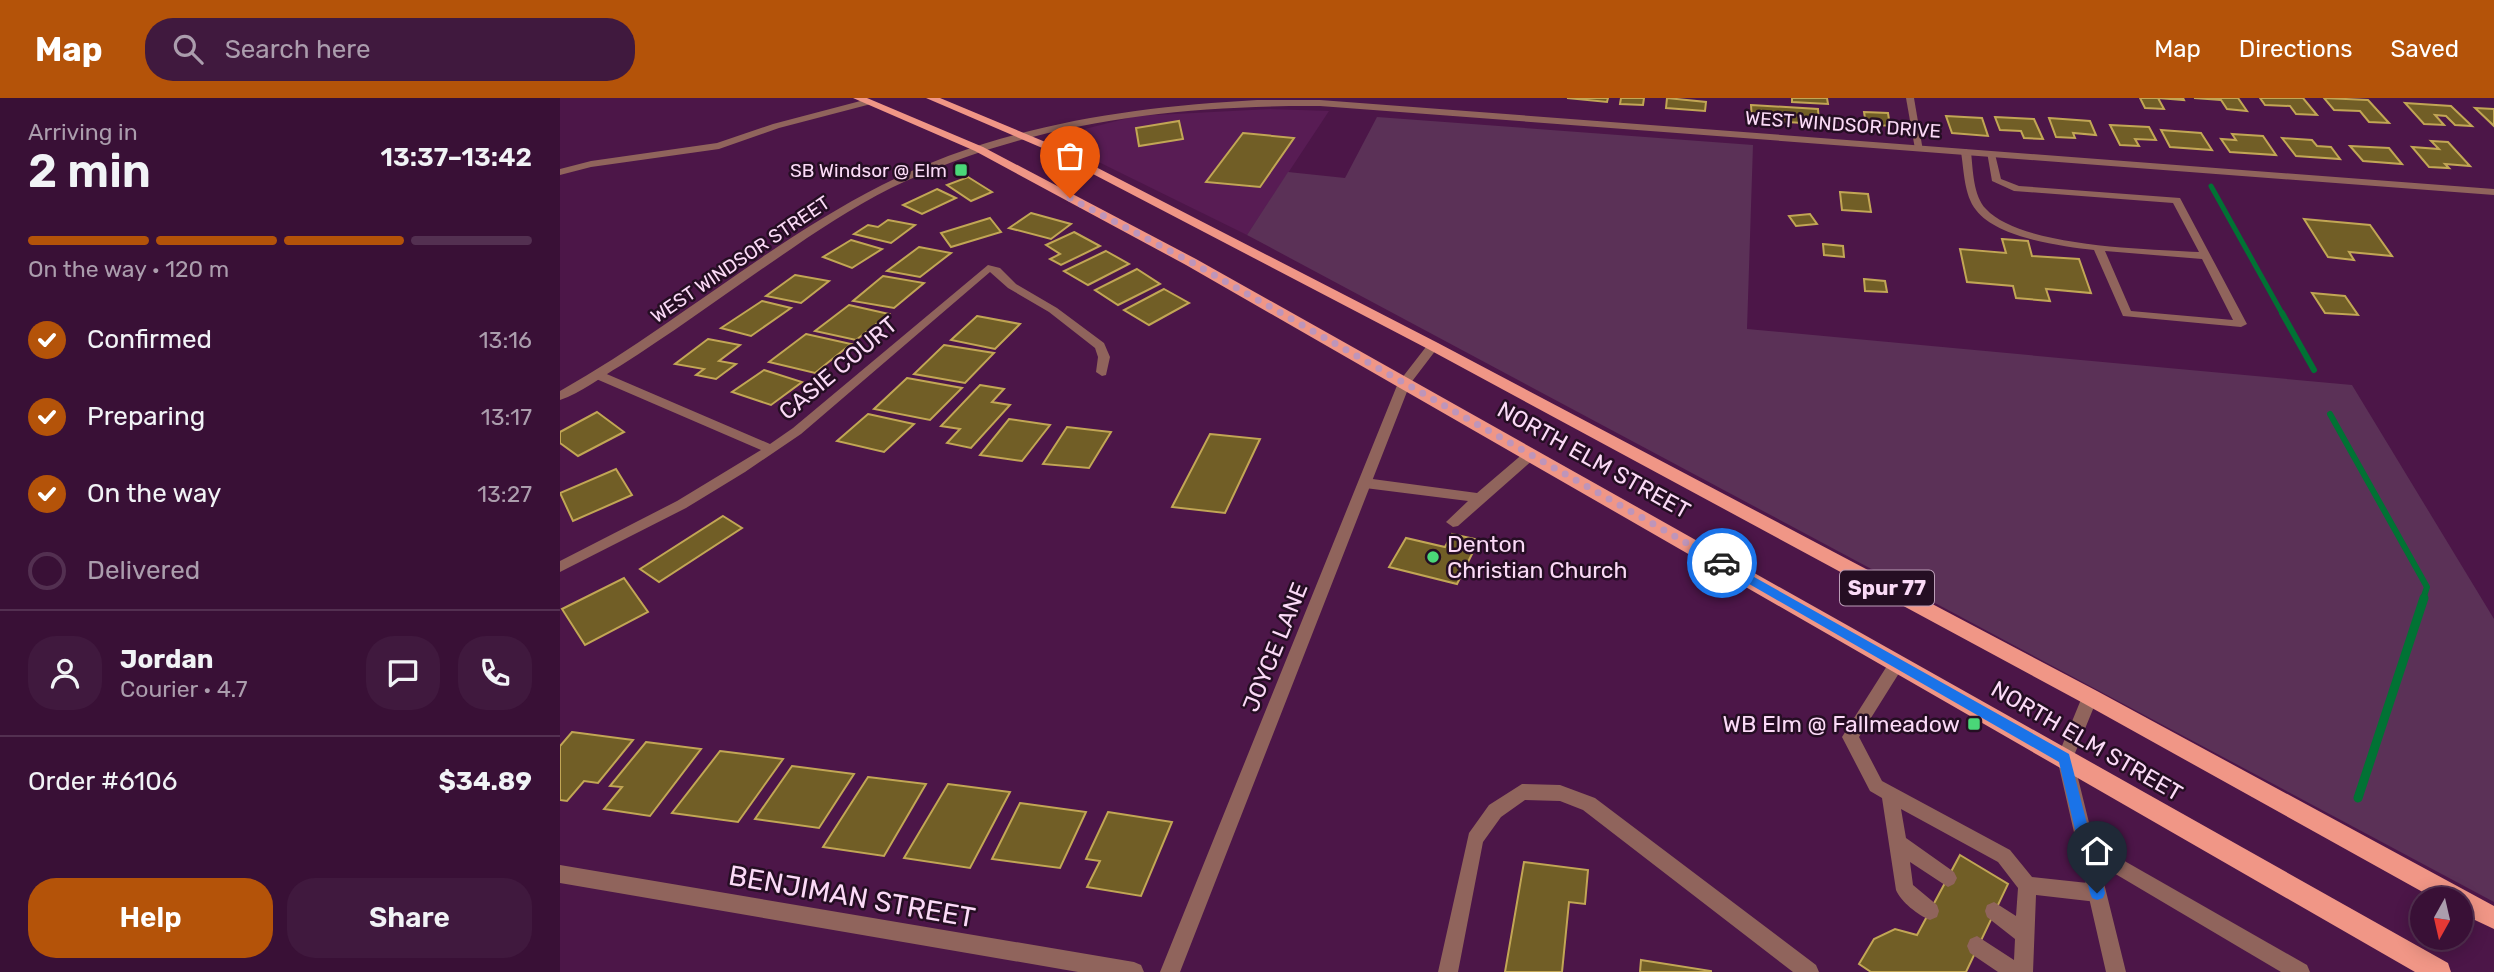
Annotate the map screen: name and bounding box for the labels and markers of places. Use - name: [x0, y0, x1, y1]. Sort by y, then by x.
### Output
- pin: [1040, 126, 1100, 198]
- place label: SB Windsor @ Elm: [790, 159, 947, 182]
- marker: SB Windsor @ Elm: [953, 162, 969, 178]
- place label: Denton Christian Church: [1447, 530, 1628, 584]
- marker: Denton Christian Church: [1425, 549, 1441, 565]
- place label: WB Elm @ Fallmeadow: [1723, 710, 1960, 738]
- marker: WB Elm @ Fallmeadow: [1966, 716, 1982, 732]
- pin: [2067, 821, 2127, 893]

